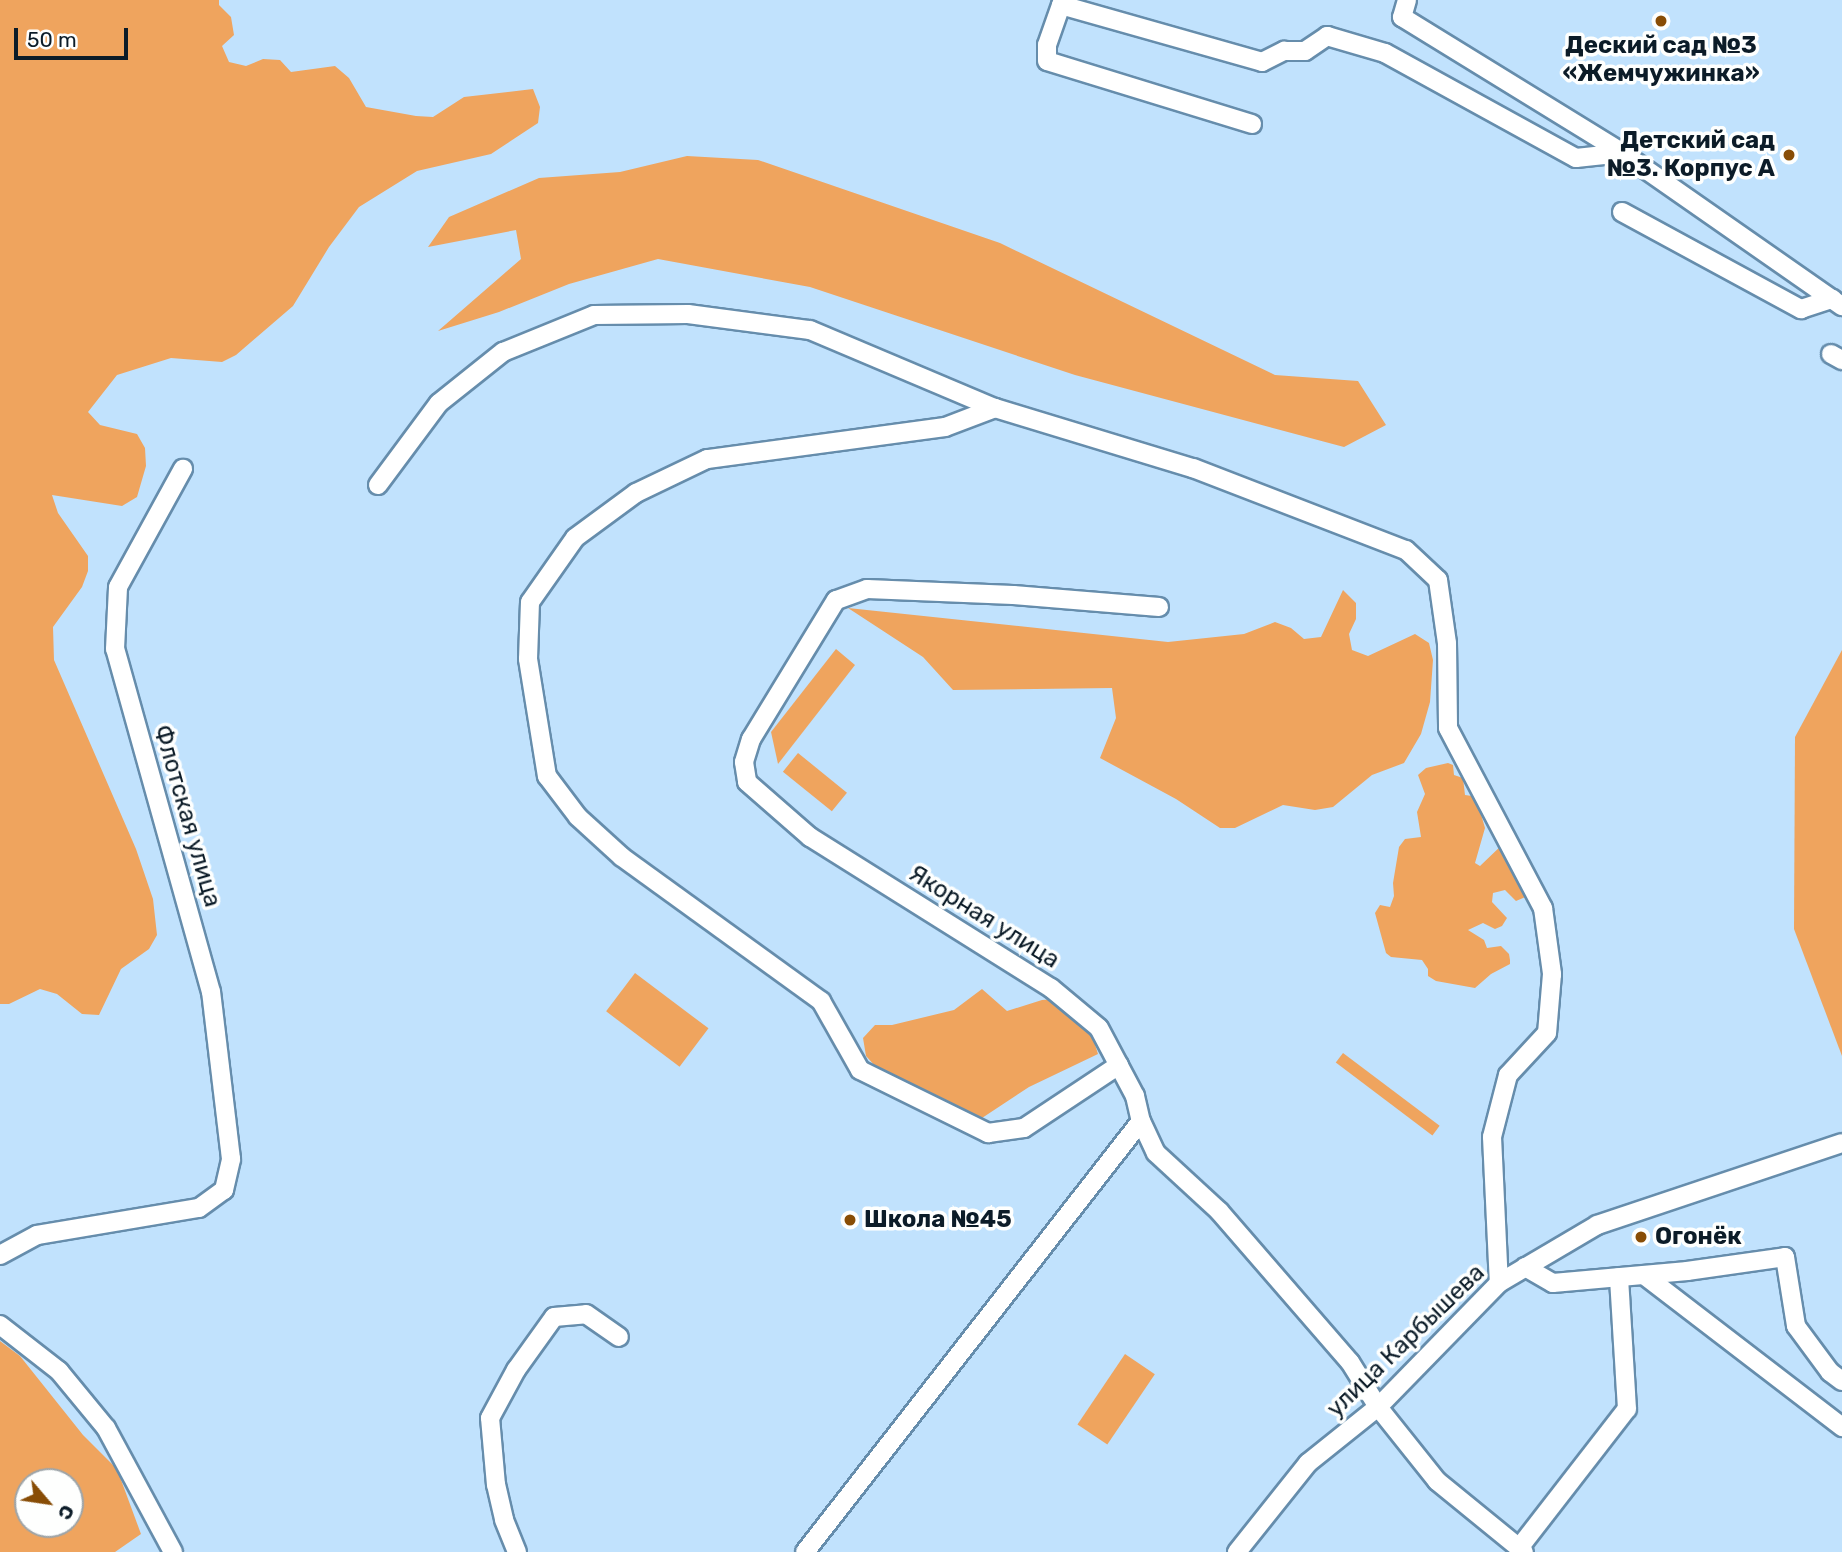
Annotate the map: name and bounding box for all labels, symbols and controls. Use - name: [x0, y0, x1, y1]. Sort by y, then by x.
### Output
- marker: Деский сад №3 «Жемчужинка»: [1653, 13, 1669, 29]
- scale bar: [18, 14, 131, 58]
- text: 50 m: [27, 27, 77, 52]
- place label: Деский сад №3 «Жемчужинка»: [1562, 32, 1760, 88]
- place label: Детский сад №3. Корпус А: [1607, 127, 1775, 183]
- marker: Детский сад №3. Корпус А: [1781, 147, 1797, 163]
- street label: Флотская улица: [147, 722, 227, 910]
- street label: Якорная улица: [903, 859, 1065, 975]
- place label: Школа №45: [864, 1206, 1012, 1234]
- marker: Школа №45: [842, 1212, 858, 1228]
- place label: Огонёк: [1655, 1223, 1742, 1251]
- marker: Огонёк: [1633, 1229, 1649, 1245]
- street label: улица Карбышева: [1321, 1258, 1491, 1424]
- north arrow: [14, 1468, 84, 1538]
- text: С: [53, 1501, 79, 1524]

